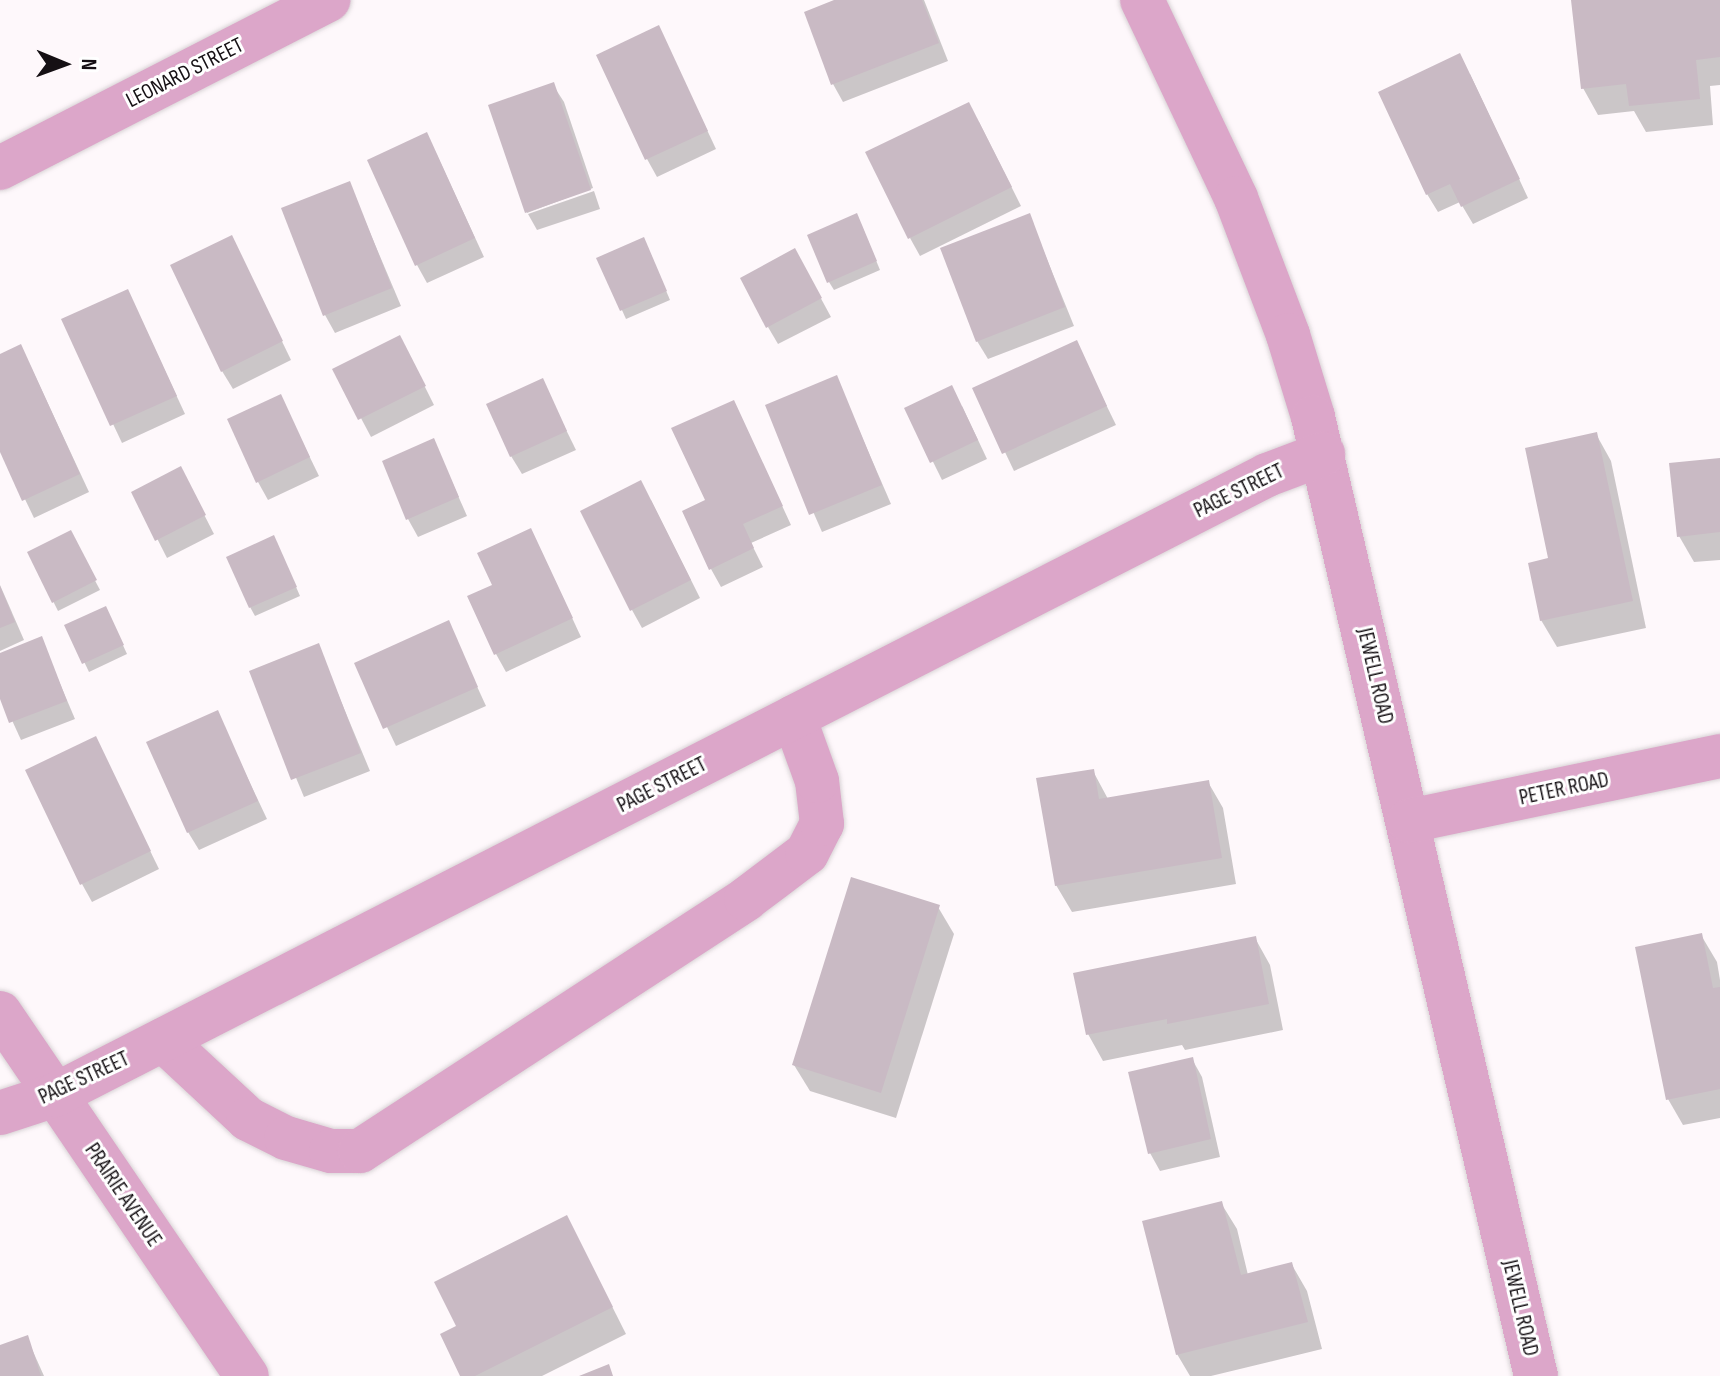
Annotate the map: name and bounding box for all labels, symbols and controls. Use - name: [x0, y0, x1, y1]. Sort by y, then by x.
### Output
- north arrow: [24, 24, 104, 104]
- street label: LEONARD STREET: [122, 32, 248, 114]
- text: N: [75, 58, 102, 71]
- street label: PAGE STREET: [1190, 458, 1288, 524]
- street label: JEWELL ROAD: [1351, 625, 1399, 727]
- street label: PAGE STREET: [613, 751, 711, 819]
- street label: PETER ROAD: [1517, 767, 1611, 811]
- street label: PAGE STREET: [34, 1046, 134, 1110]
- street label: PRAIRIE AVENUE: [79, 1138, 167, 1252]
- street label: JEWELL ROAD: [1496, 1257, 1544, 1359]

